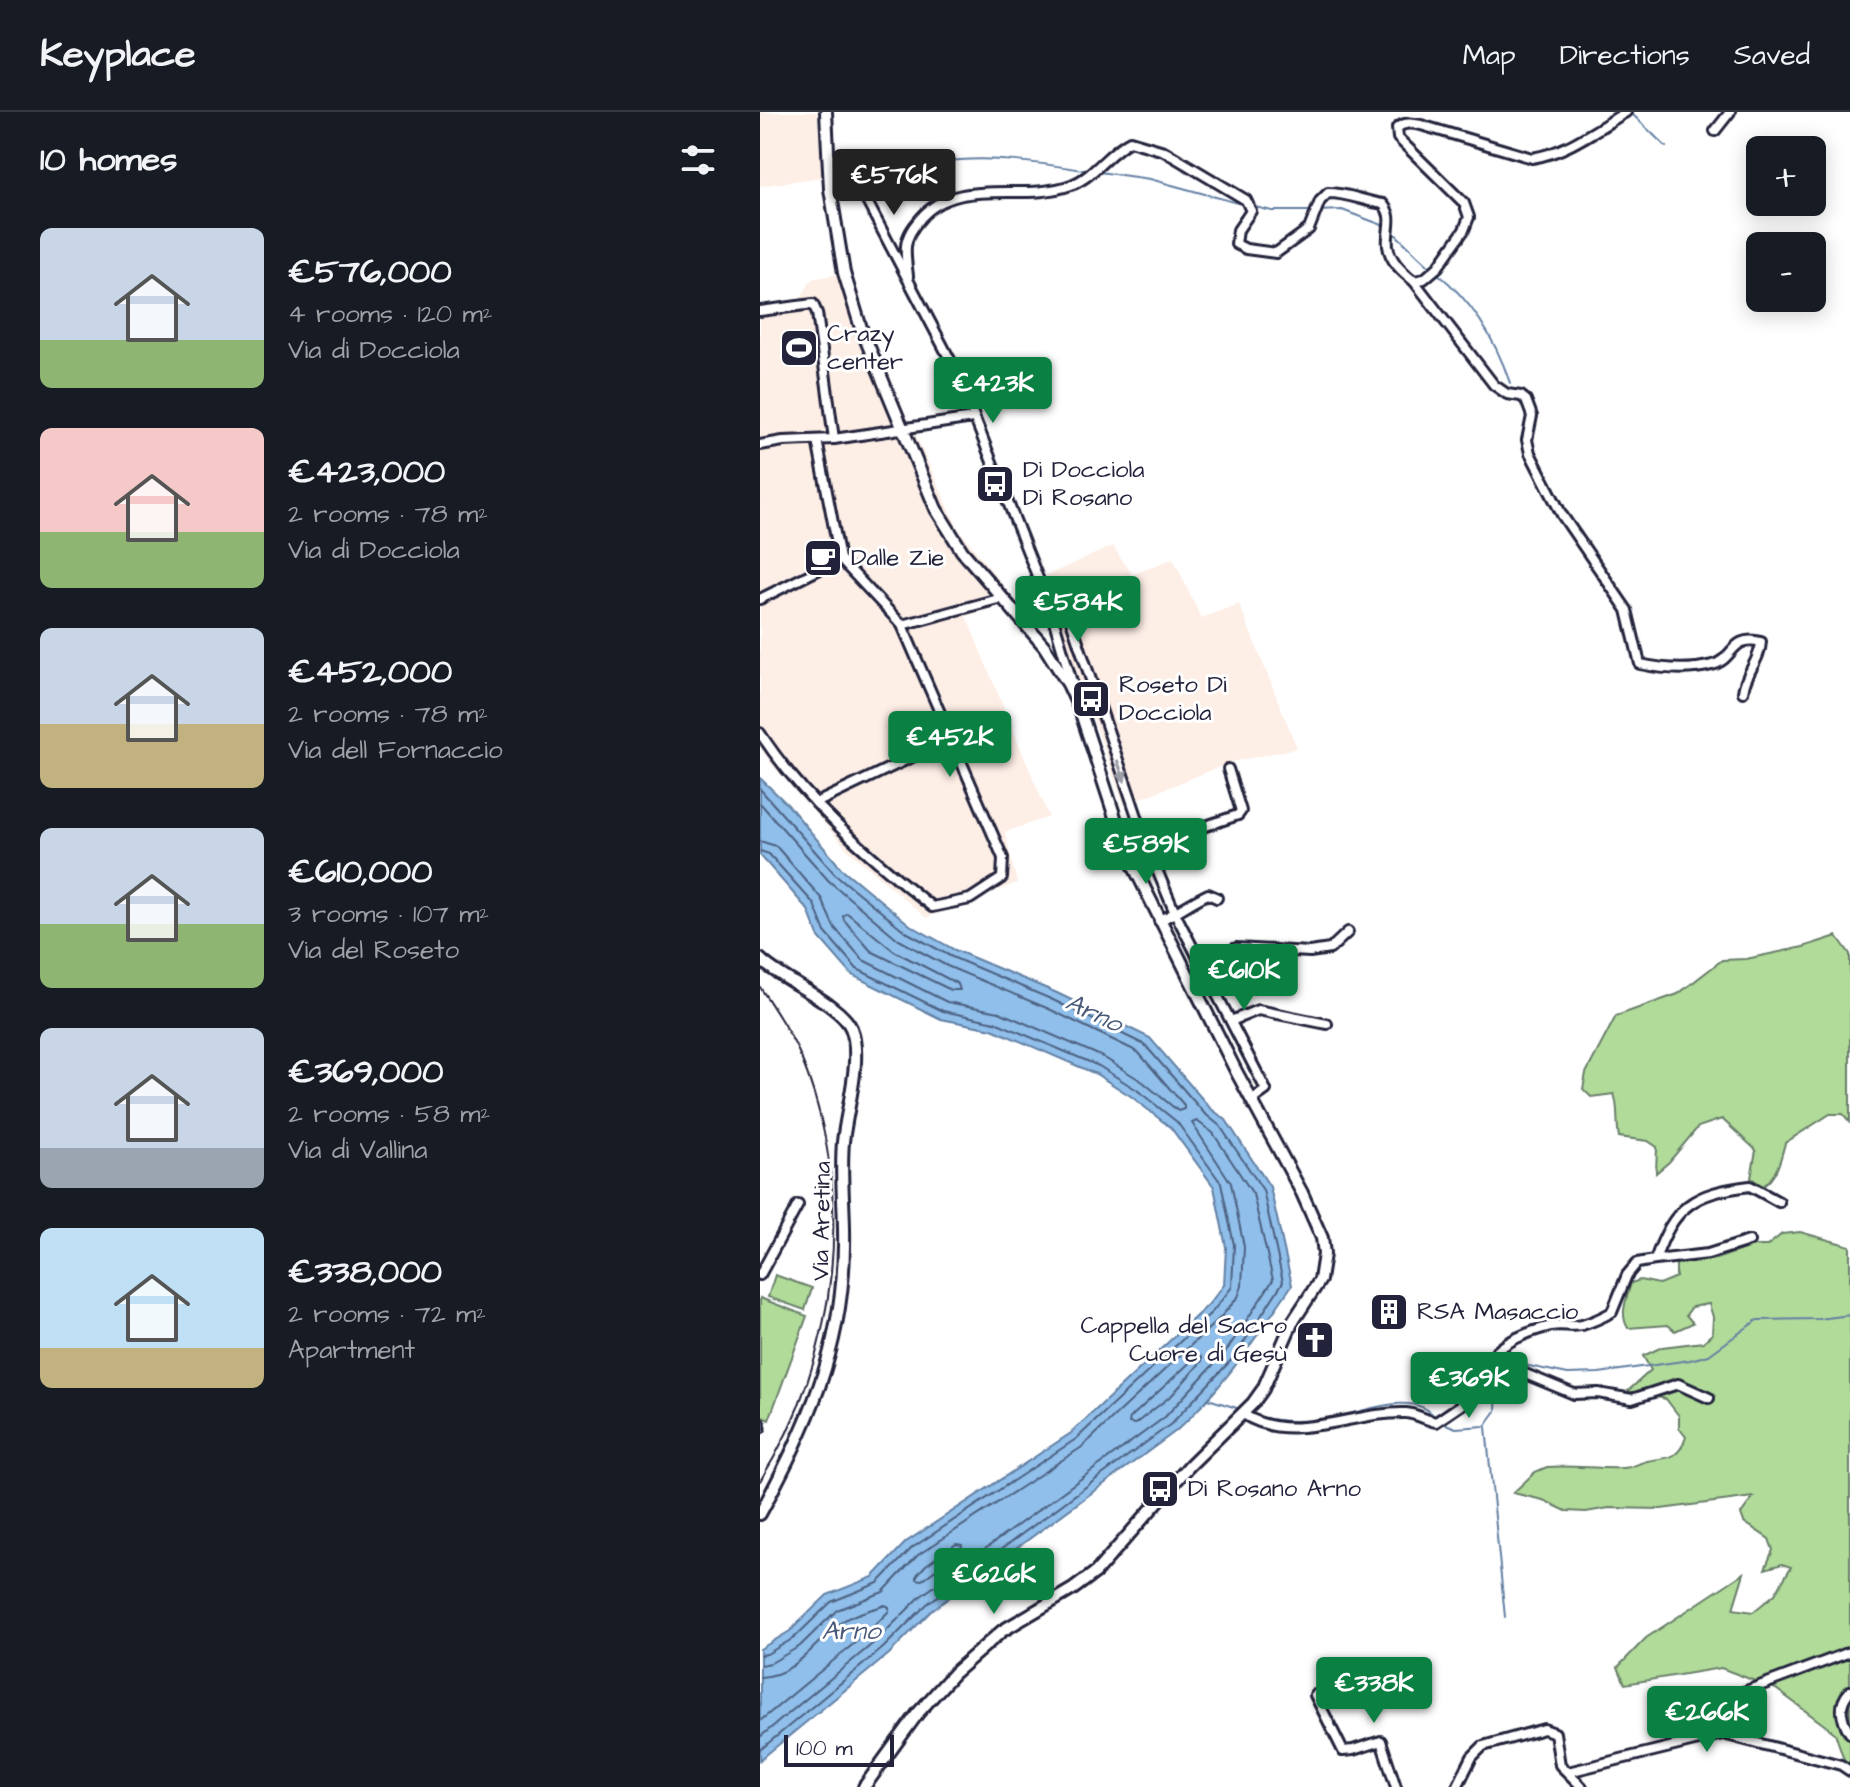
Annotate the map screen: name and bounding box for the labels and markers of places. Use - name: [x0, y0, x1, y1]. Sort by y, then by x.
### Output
- pin: €576K: [838, 149, 950, 217]
- place label: Crazy center: [827, 317, 903, 379]
- sports icon: Crazy center: [778, 327, 820, 369]
- pin: €423K: [937, 357, 1049, 425]
- place label: Di Docciola Di Rosano: [1023, 453, 1144, 515]
- bus stop icon: Di Docciola Di Rosano: [974, 463, 1016, 505]
- cafe icon: Dalle Zie: [802, 537, 844, 579]
- place label: Dalle Zie: [851, 541, 944, 575]
- pin: €584K: [1022, 576, 1134, 644]
- place label: Roseto Di Docciola: [1119, 668, 1227, 730]
- bus stop icon: Roseto Di Docciola: [1070, 678, 1112, 720]
- pin: €452K: [894, 711, 1006, 779]
- pin: €589K: [1090, 818, 1202, 886]
- pin: €610K: [1188, 944, 1300, 1012]
- building icon: RSA Masaccio: [1368, 1291, 1410, 1333]
- place label: RSA Masaccio: [1417, 1295, 1579, 1329]
- place label: Cappella del Sacro Cuore di Gesù: [1080, 1309, 1287, 1371]
- church icon: Cappella del Sacro Cuore di Gesù: [1294, 1319, 1336, 1361]
- pin: €369K: [1413, 1352, 1525, 1420]
- bus stop icon: Di Rosano Arno: [1139, 1468, 1181, 1510]
- place label: Di Rosano Arno: [1188, 1472, 1361, 1506]
- pin: €626K: [938, 1548, 1050, 1616]
- pin: €338K: [1318, 1657, 1430, 1725]
- pin: €266K: [1651, 1686, 1763, 1754]

